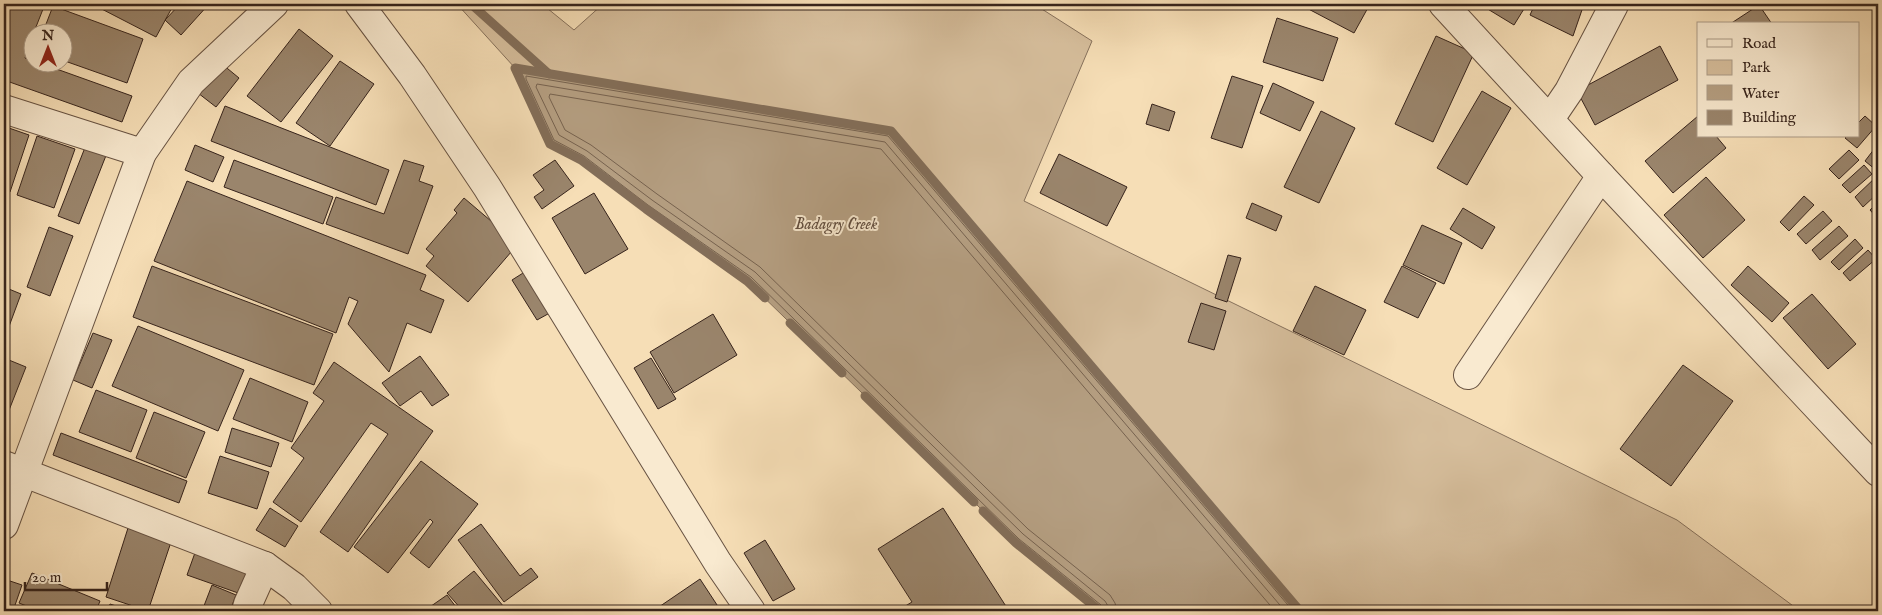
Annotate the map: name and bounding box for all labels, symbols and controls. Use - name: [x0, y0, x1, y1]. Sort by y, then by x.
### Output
- north arrow: [22, 22, 72, 72]
- legend: [1697, 22, 1860, 138]
- text: N: [41, 27, 54, 45]
- text: Road: [1742, 34, 1777, 53]
- text: Park: [1742, 58, 1772, 77]
- text: Water: [1742, 84, 1780, 103]
- text: Building: [1742, 108, 1797, 127]
- water label: Badagry Creek: [795, 215, 878, 235]
- scale bar: [25, 560, 108, 592]
- text: 20 m: [32, 568, 62, 587]

